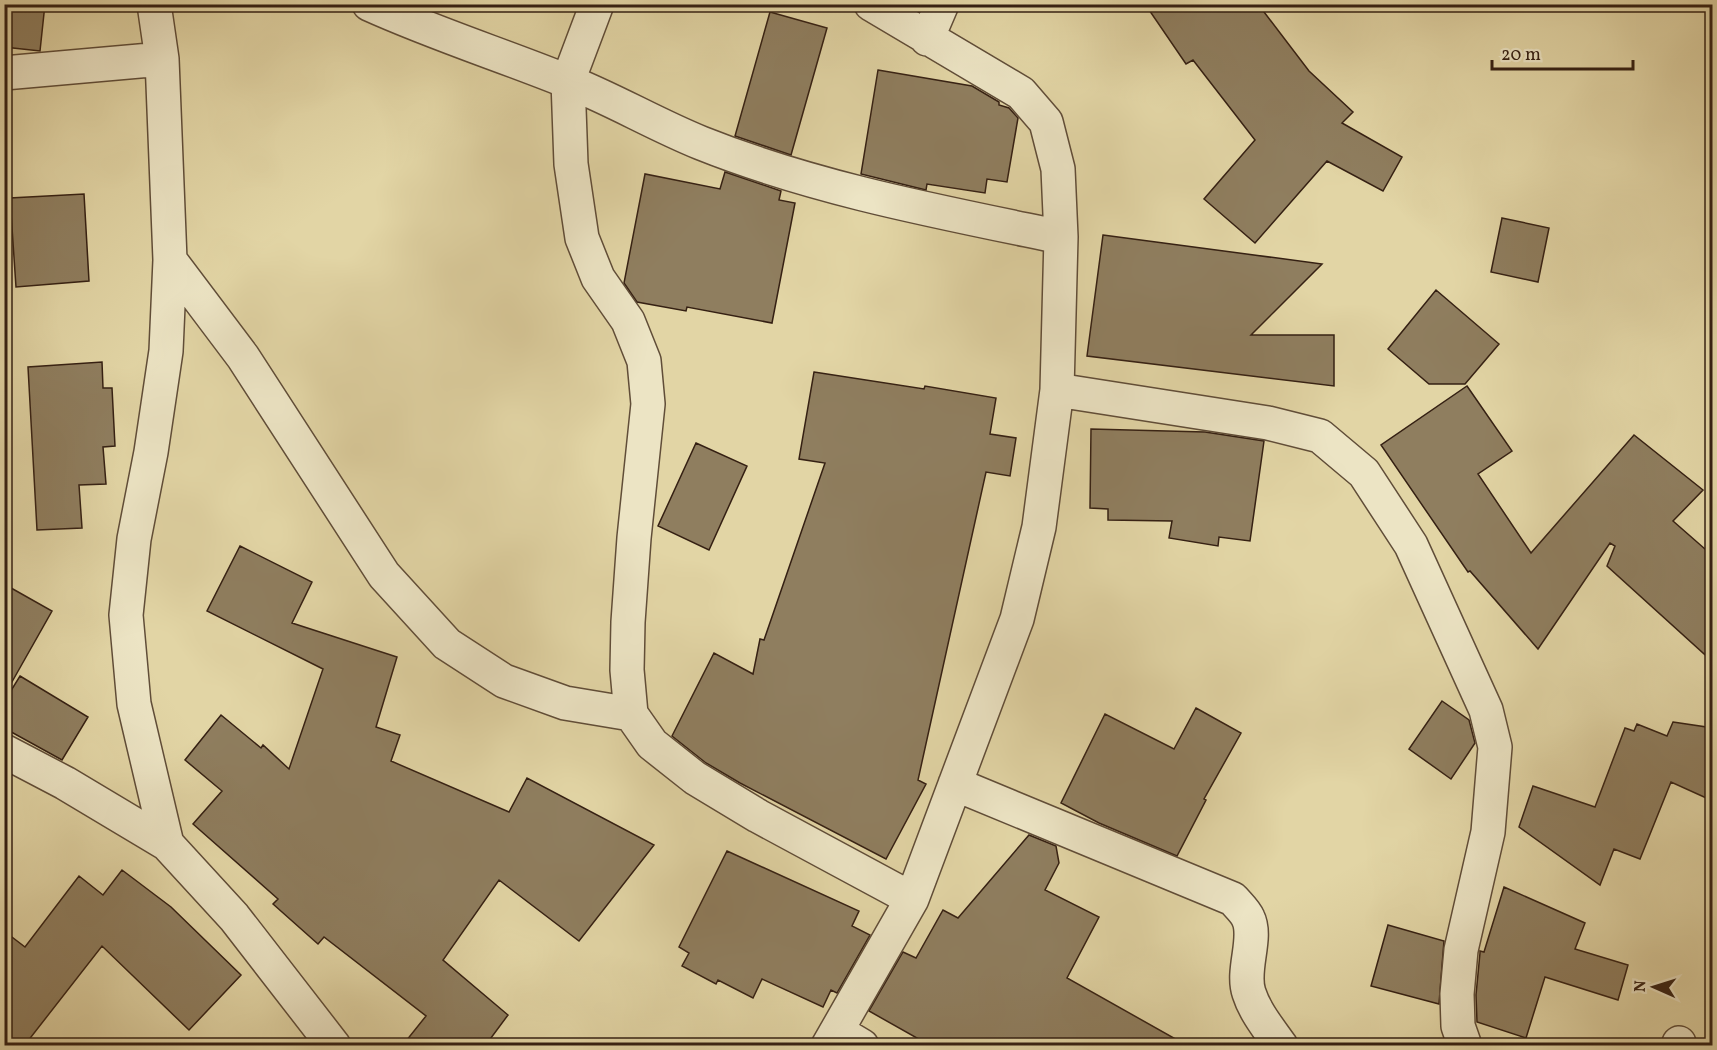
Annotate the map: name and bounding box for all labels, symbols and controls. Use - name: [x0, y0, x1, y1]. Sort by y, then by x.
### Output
- scale bar: [1492, 33, 1633, 71]
- text: 20 m: [1501, 43, 1541, 68]
- north arrow: [1624, 957, 1684, 1017]
- text: N: [1630, 980, 1652, 993]

